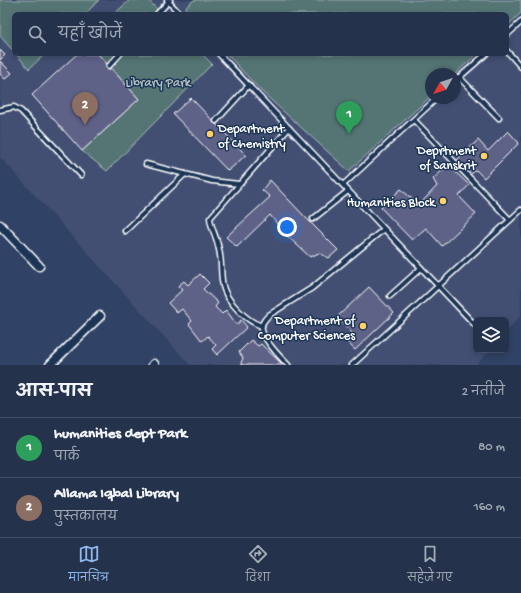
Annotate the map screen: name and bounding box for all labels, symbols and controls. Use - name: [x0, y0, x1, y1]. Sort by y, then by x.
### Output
- search box: [12, 12, 509, 56]
- icon: search: [26, 23, 48, 45]
- text: यहाँ खोजें: [58, 26, 122, 44]
- north arrow: [425, 68, 461, 104]
- park label: Library Park: [125, 76, 192, 91]
- pin: 2: [72, 92, 98, 125]
- pin: 1: [336, 101, 362, 134]
- place label: Department of Chemistry: [217, 122, 286, 152]
- marker: Department of Chemistry: [205, 129, 215, 139]
- place label: Deprtment of Sanskrit: [416, 144, 478, 174]
- marker: Deprtment of Sanskrit: [479, 151, 489, 161]
- place label: Humanities Block: [347, 196, 436, 211]
- marker: Humanities Block: [438, 196, 448, 206]
- your location: [277, 217, 297, 237]
- place label: Department of Computer Sciences: [258, 314, 356, 344]
- map controls: [473, 317, 509, 353]
- button: layers: [473, 317, 509, 353]
- marker: Department of Computer Sciences: [358, 321, 368, 331]
- text: आस-पास: [16, 383, 92, 403]
- text: 2 नतीजे: [462, 385, 505, 400]
- text: humanities dept Park: [54, 425, 187, 443]
- text: 1: [26, 440, 32, 455]
- text: 80 m: [478, 440, 505, 455]
- text: पार्क: [54, 450, 80, 465]
- text: Allama Iqbal Library: [54, 485, 179, 503]
- text: 2: [26, 500, 32, 515]
- text: 160 m: [473, 500, 505, 515]
- text: पुस्तकालय: [54, 510, 117, 525]
- tab: मानचित्र: [68, 543, 109, 589]
- tab: दिशा: [245, 543, 270, 589]
- tab: सहेजे गए: [407, 543, 453, 589]

